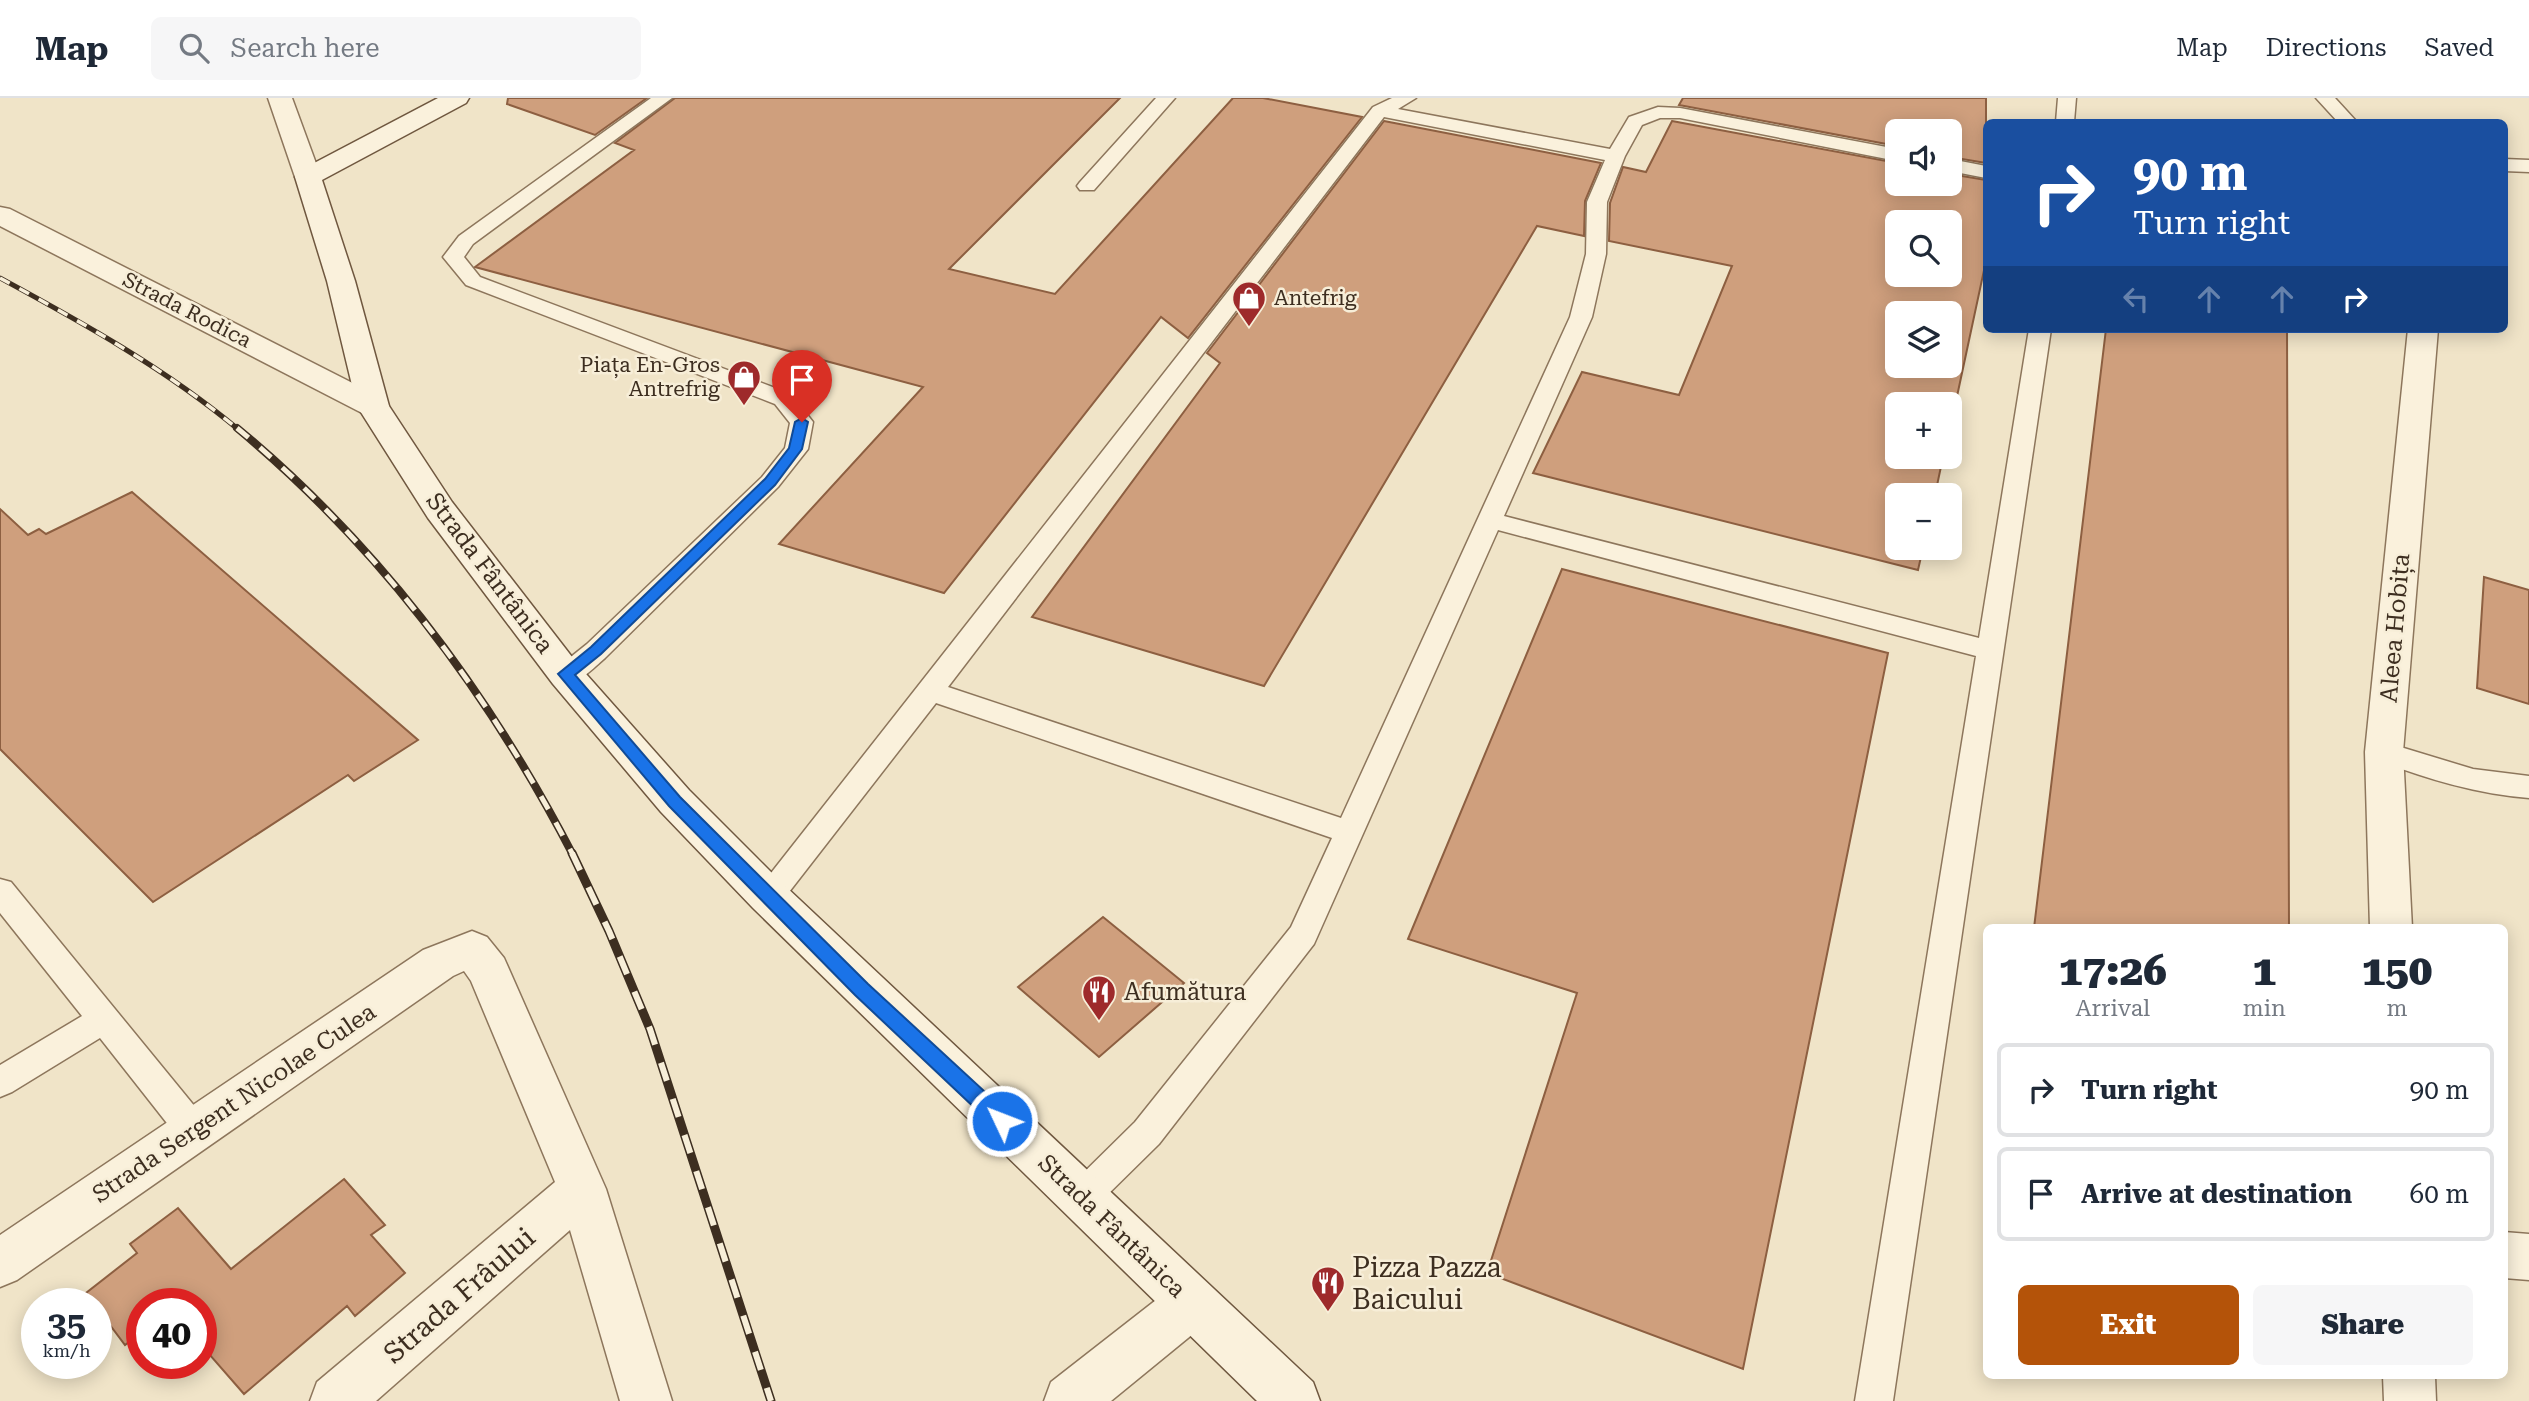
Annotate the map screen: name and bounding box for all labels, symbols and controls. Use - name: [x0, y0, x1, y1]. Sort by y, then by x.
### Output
- search box: [151, 17, 641, 80]
- text: Map: [35, 29, 109, 68]
- icon: search: [175, 29, 213, 67]
- text: Search here: [231, 33, 380, 63]
- text: Map: [2176, 34, 2228, 62]
- text: Directions: [2266, 34, 2386, 62]
- text: Saved: [2424, 34, 2494, 62]
- map controls: [1885, 119, 1962, 560]
- button: sound: [1885, 119, 1962, 196]
- text: 90 m: [2133, 145, 2248, 202]
- icon: right: [2018, 147, 2109, 238]
- text: Turn right: [2133, 204, 2290, 242]
- button: search: [1885, 210, 1962, 287]
- street label: Strada Rodica: [119, 267, 256, 353]
- shop icon: Antefrig: [1230, 279, 1268, 328]
- icon: left: [2117, 280, 2155, 318]
- icon: ahead: [2190, 280, 2228, 318]
- icon: ahead: [2263, 280, 2301, 318]
- icon: right: [2336, 280, 2374, 318]
- place label: Antefrig: [1274, 286, 1357, 310]
- button: layers: [1885, 301, 1962, 378]
- pin: [772, 350, 832, 422]
- place label: Piața En-Gros Antrefrig: [580, 353, 720, 401]
- shop icon: Piața En-Gros Antrefrig: [725, 358, 763, 407]
- icon: arrive: [783, 361, 821, 399]
- button: +: [1885, 392, 1962, 469]
- button: −: [1885, 483, 1962, 560]
- street label: Strada Fântânica: [421, 487, 559, 659]
- street label: Aleea Hobița: [2375, 552, 2417, 704]
- text: 17:26: [2059, 946, 2167, 995]
- text: 1: [2252, 946, 2276, 995]
- text: 150: [2362, 946, 2432, 995]
- restaurant icon: Afumătura: [1080, 973, 1118, 1022]
- place label: Afumătura: [1124, 978, 1246, 1006]
- text: Arrival: [2075, 995, 2150, 1022]
- text: min: [2243, 995, 2286, 1022]
- text: m: [2386, 995, 2407, 1022]
- street label: Strada Sergent Nicolae Culea: [87, 998, 381, 1208]
- icon: right: [2022, 1071, 2060, 1109]
- text: Turn right: [2081, 1075, 2217, 1105]
- text: 90 m: [2410, 1075, 2469, 1105]
- position arrow: [965, 1084, 1039, 1158]
- street label: Strada Fântânica: [1033, 1149, 1191, 1303]
- icon: arrive: [2022, 1175, 2060, 1213]
- text: Arrive at destination: [2081, 1179, 2352, 1209]
- text: 60 m: [2410, 1179, 2469, 1209]
- street label: Strada Frâului: [377, 1221, 542, 1370]
- place label: Pizza Pazza Baicului: [1352, 1251, 1502, 1316]
- restaurant icon: Pizza Pazza Baicului: [1309, 1264, 1347, 1313]
- button: Exit: [2018, 1285, 2239, 1365]
- button: Share: [2253, 1285, 2473, 1365]
- speed limit sign: 40: [126, 1288, 217, 1379]
- text: 35: [47, 1304, 86, 1345]
- text: km/h: [42, 1340, 91, 1361]

